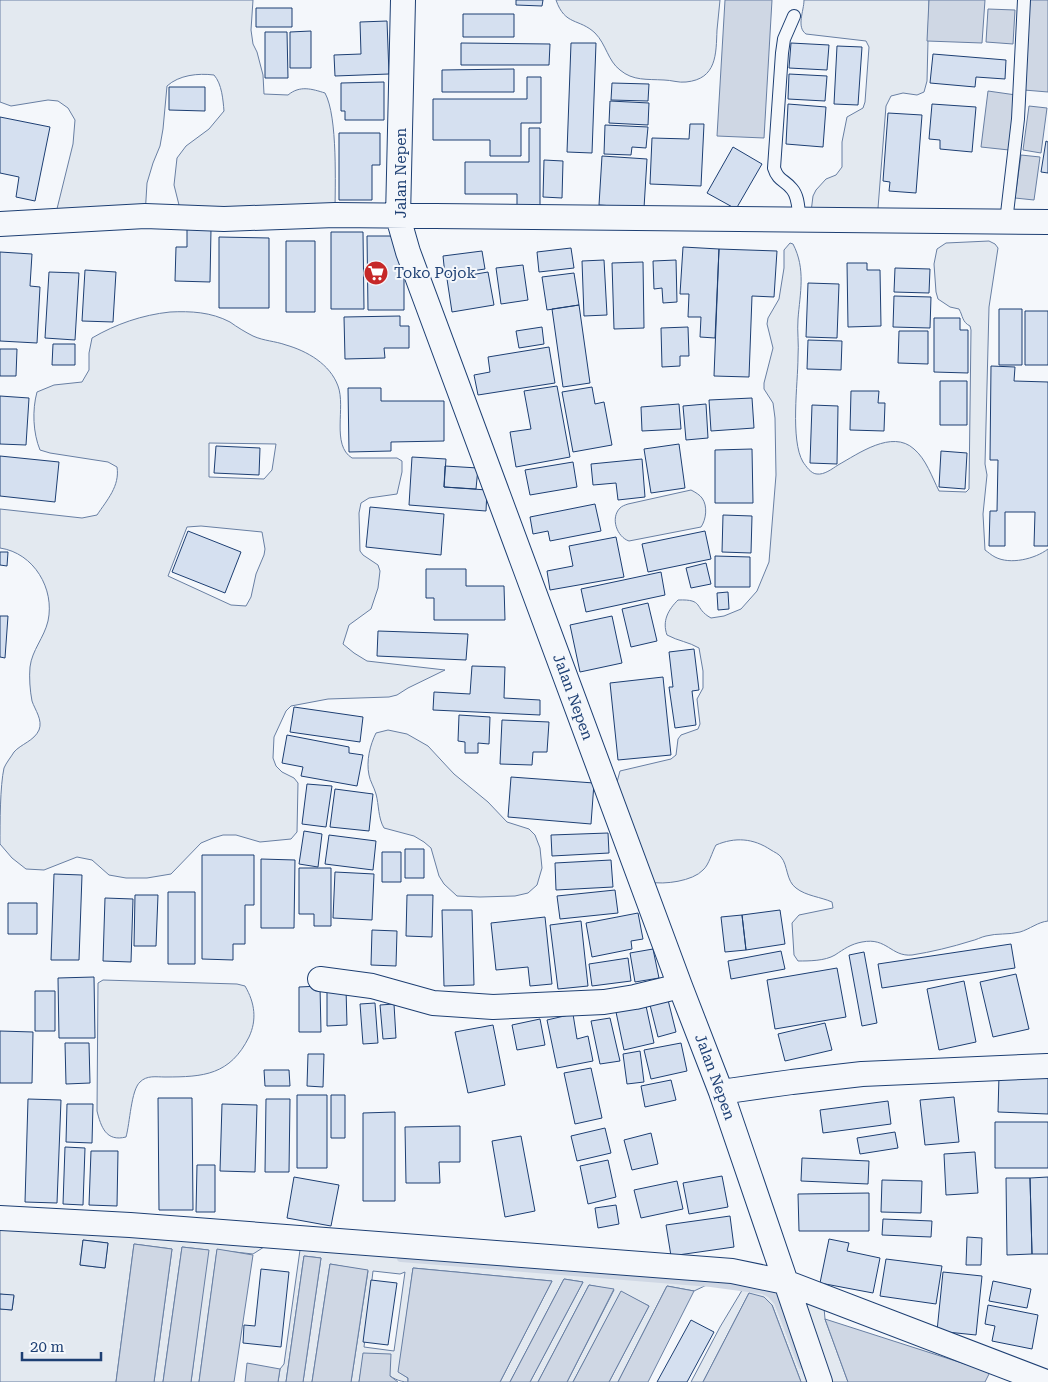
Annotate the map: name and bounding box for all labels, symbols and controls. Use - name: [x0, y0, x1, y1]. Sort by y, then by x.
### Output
- street label: Jalan Nepen: [392, 128, 410, 218]
- supermarket icon: Toko Pojok: [363, 260, 389, 286]
- place label: Toko Pojok: [394, 264, 477, 282]
- street label: Jalan Nepen: [549, 652, 597, 743]
- street label: Jalan Nepen: [691, 1032, 739, 1123]
- scale bar: [22, 1330, 101, 1362]
- text: 20 m: [30, 1338, 65, 1356]

